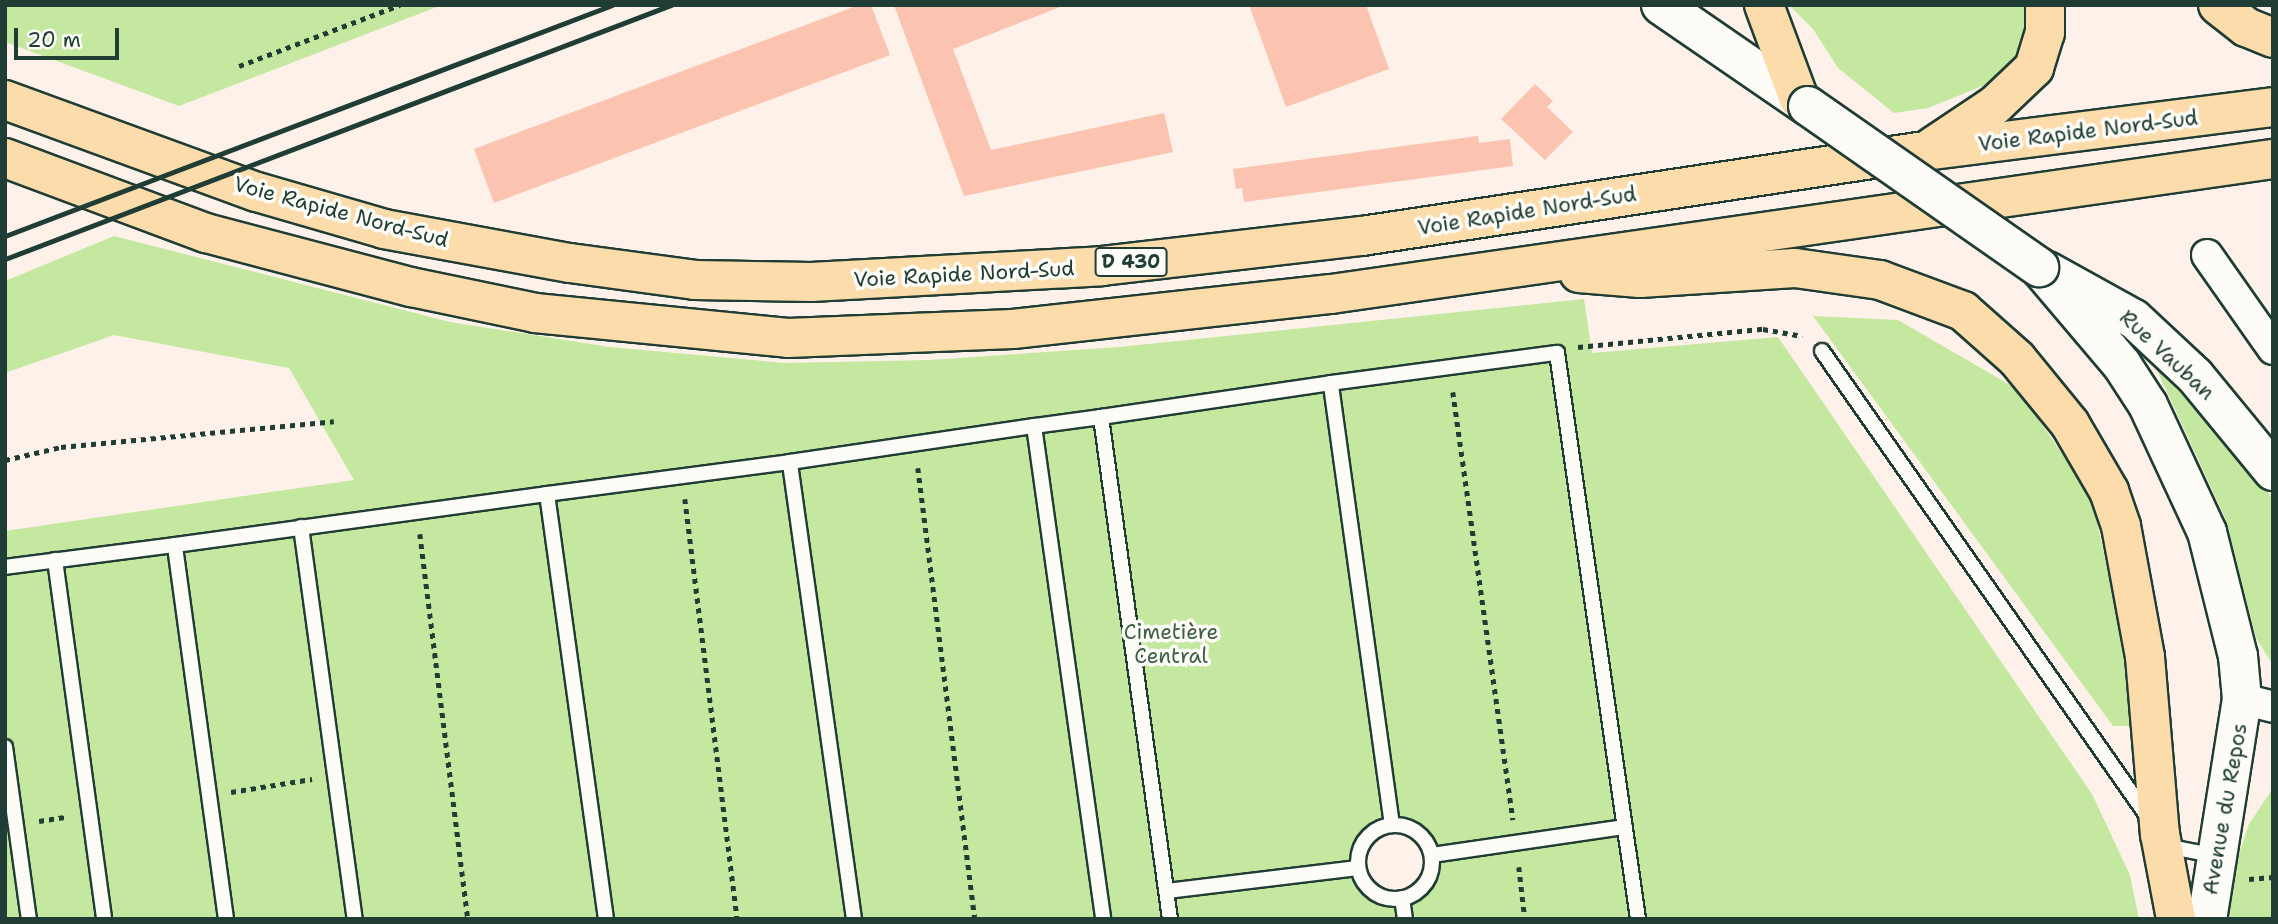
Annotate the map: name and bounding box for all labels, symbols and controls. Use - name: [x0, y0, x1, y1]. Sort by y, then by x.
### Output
- scale bar: [18, 14, 122, 58]
- text: 20 m: [27, 26, 81, 54]
- street label: Voie Rapide Nord-Sud: [1977, 105, 2199, 157]
- street label: Voie Rapide Nord-Sud: [231, 171, 451, 253]
- street label: Voie Rapide Nord-Sud: [1416, 181, 1638, 241]
- road number: D 430: [1094, 246, 1168, 278]
- street label: Voie Rapide Nord-Sud: [853, 256, 1075, 292]
- street label: Rue Vauban: [2114, 305, 2220, 405]
- park label: Cimetière Central: [1124, 619, 1218, 669]
- street label: Avenue du Repos: [2197, 721, 2253, 897]

